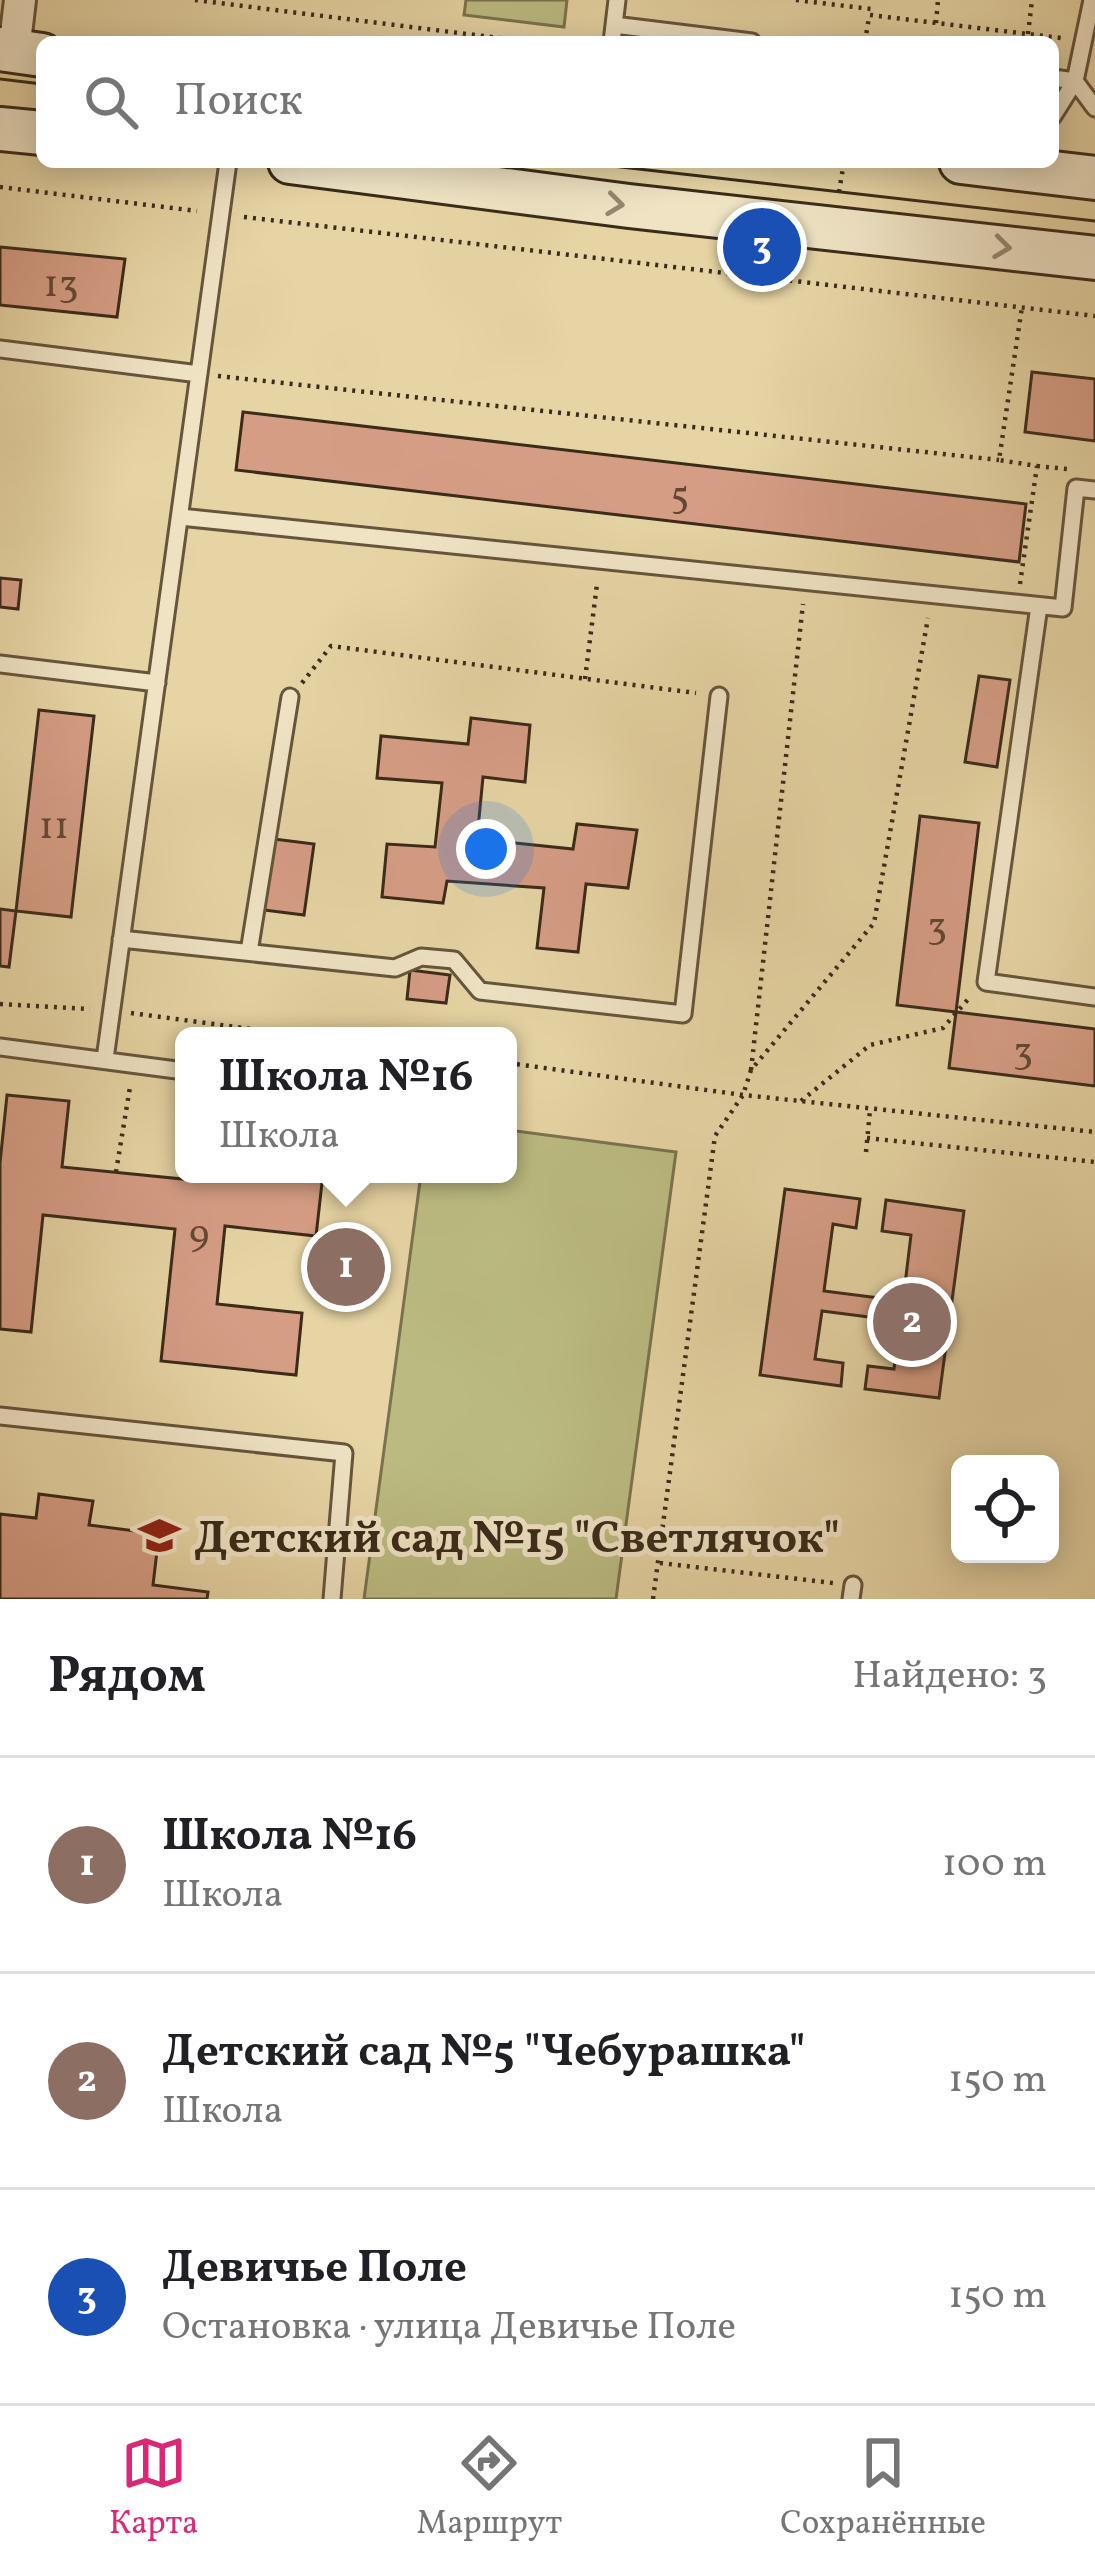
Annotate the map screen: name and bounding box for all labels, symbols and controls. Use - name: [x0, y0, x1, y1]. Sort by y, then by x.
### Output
- search box: [36, 36, 1059, 168]
- icon: search: [78, 69, 144, 135]
- text: Поиск: [174, 71, 303, 134]
- one-way arrow: [605, 190, 625, 216]
- pin: 3: [723, 202, 801, 292]
- one-way arrow: [992, 234, 1012, 260]
- house number: 13: [43, 259, 79, 313]
- house number: 5: [671, 470, 689, 524]
- house number: 11: [39, 801, 69, 855]
- your location: [456, 819, 516, 879]
- house number: 3: [927, 901, 947, 955]
- house number: 3: [1013, 1026, 1033, 1080]
- popup: [175, 1027, 517, 1183]
- text: Школа №16: [219, 1047, 473, 1110]
- text: Школа: [219, 1110, 340, 1164]
- house number: 9: [189, 1209, 209, 1263]
- pin: 1: [307, 1222, 385, 1312]
- pin: 2: [873, 1277, 951, 1367]
- map controls: [951, 1455, 1059, 1563]
- button: locate: [951, 1455, 1059, 1563]
- place label: Детский сад №15 "Светлячок": [194, 1509, 840, 1572]
- school or university icon: Детский сад №15 "Светлячок": [137, 1513, 183, 1559]
- text: Рядом: [48, 1642, 206, 1713]
- text: Найдено: 3: [852, 1650, 1047, 1704]
- text: Школа №16: [162, 1806, 417, 1869]
- text: 1: [79, 1838, 95, 1892]
- text: 100 m: [942, 1838, 1047, 1892]
- text: Школа: [162, 1869, 283, 1923]
- text: Детский сад №5 "Чебурашка": [162, 2022, 806, 2085]
- text: 2: [77, 2054, 97, 2108]
- text: 150 m: [948, 2054, 1047, 2108]
- text: Школа: [162, 2085, 283, 2139]
- text: Девичье Поле: [162, 2238, 467, 2301]
- text: 3: [77, 2270, 97, 2324]
- text: 150 m: [948, 2270, 1047, 2324]
- text: Остановка · улица Девичье Поле: [162, 2301, 736, 2355]
- tab: Карта: [109, 2430, 199, 2548]
- tab: Маршрут: [417, 2430, 562, 2548]
- tab: Сохранённые: [780, 2430, 986, 2548]

